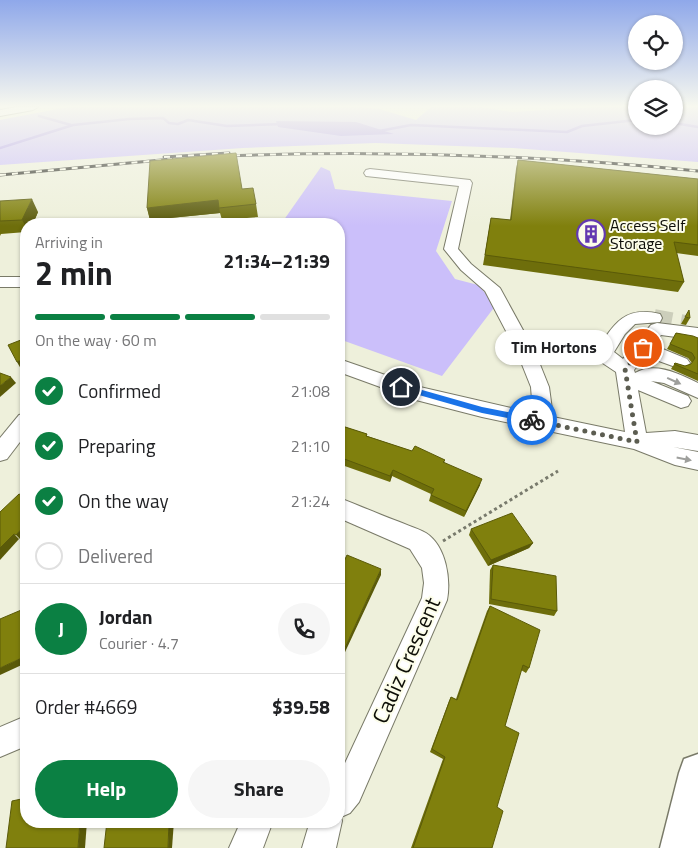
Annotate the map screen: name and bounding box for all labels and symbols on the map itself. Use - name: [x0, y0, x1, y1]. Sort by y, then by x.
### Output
- place label: Access Self Storage: [610, 213, 686, 255]
- building icon: Access Self Storage: [576, 219, 606, 249]
- pin: [622, 327, 664, 369]
- callout: Tim Hortons: [496, 330, 613, 366]
- pin: [380, 366, 422, 408]
- one-way arrow: [667, 378, 681, 386]
- courier: [507, 395, 557, 445]
- one-way arrow: [676, 455, 692, 463]
- street label: Cadiz Crescent: [363, 591, 449, 729]

